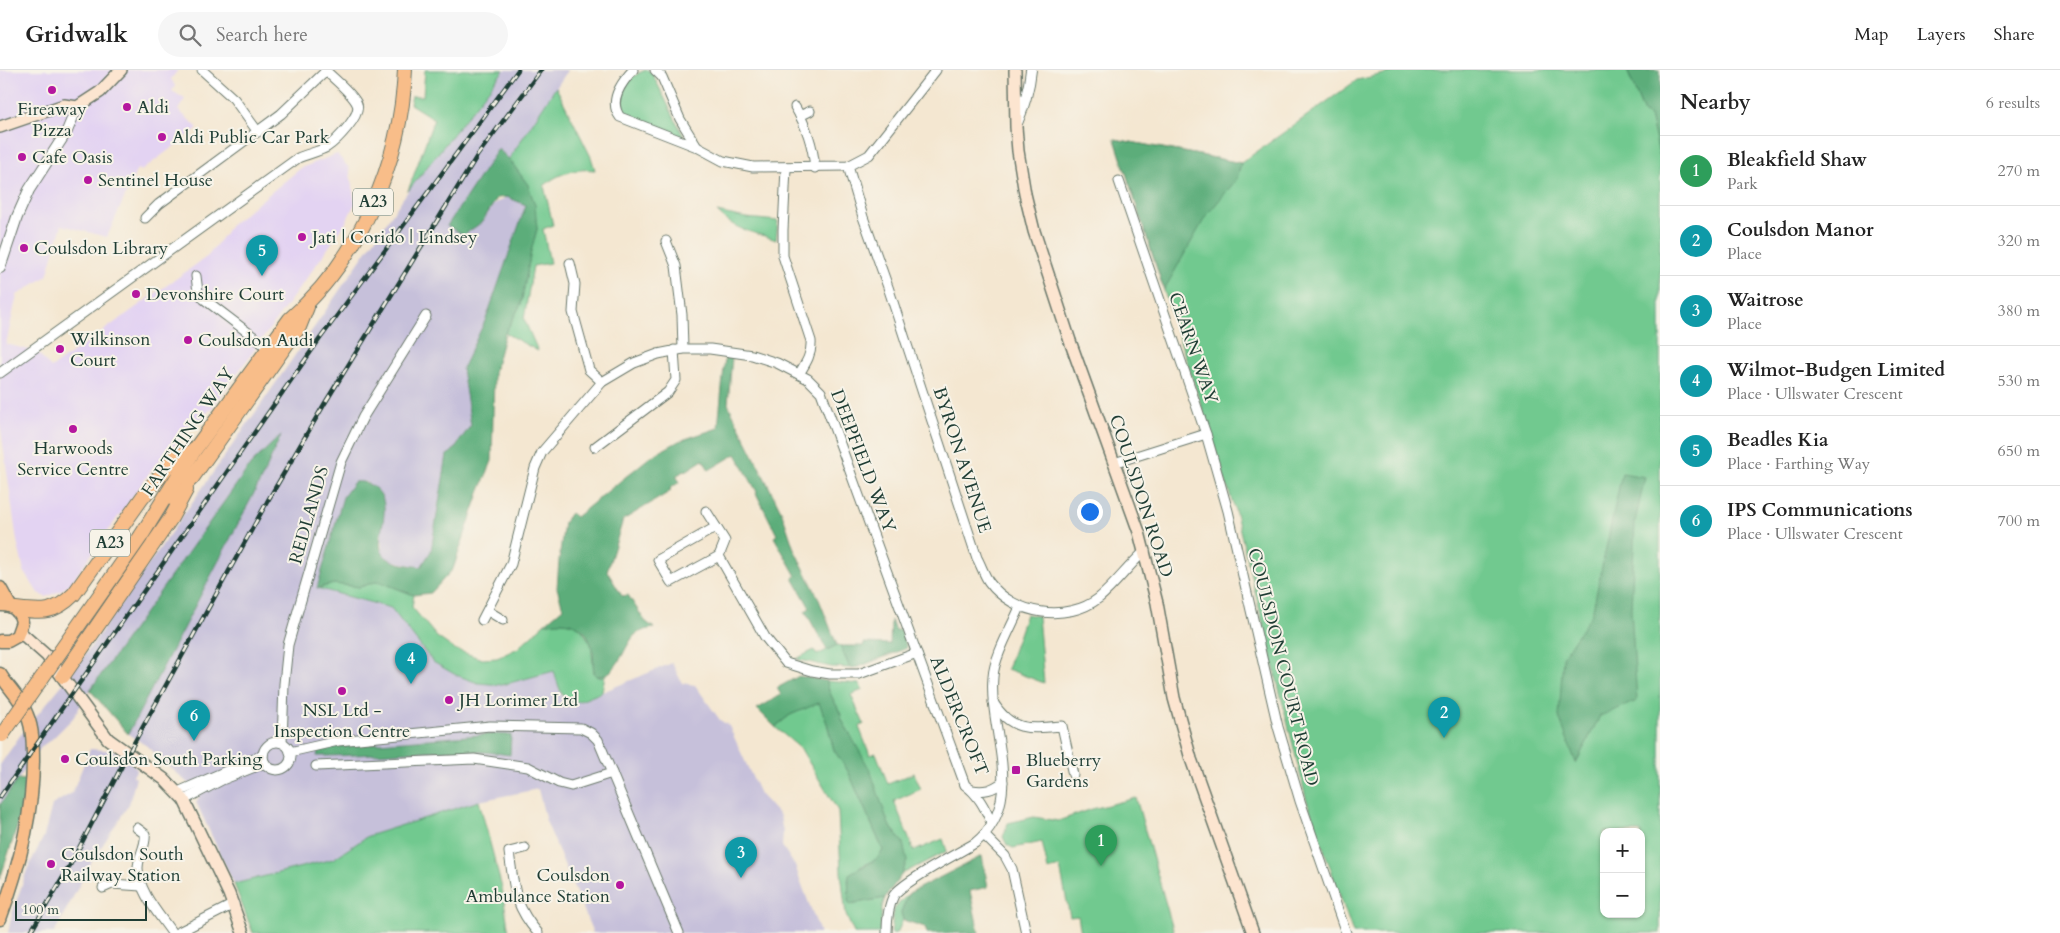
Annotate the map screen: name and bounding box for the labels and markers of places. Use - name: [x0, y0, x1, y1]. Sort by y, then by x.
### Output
- marker: Fireaway Pizza: [46, 84, 58, 96]
- place label: Aldi: [137, 95, 169, 120]
- place label: Fireaway Pizza: [17, 97, 87, 143]
- marker: Aldi: [121, 101, 133, 113]
- place label: Aldi Public Car Park: [172, 125, 330, 150]
- marker: Aldi Public Car Park: [156, 131, 168, 143]
- place label: Cafe Oasis: [32, 145, 112, 170]
- marker: Cafe Oasis: [16, 151, 28, 163]
- place label: Sentinel House: [98, 168, 213, 193]
- marker: Sentinel House: [82, 174, 94, 186]
- place label: Jati | Corido | Lindsey: [309, 225, 478, 250]
- marker: Jati | Corido | Lindsey: [296, 231, 308, 243]
- pin: 5: [246, 235, 278, 276]
- place label: Coulsdon Library: [34, 236, 169, 261]
- marker: Coulsdon Library: [18, 242, 30, 254]
- place label: Devonshire Court: [146, 282, 284, 307]
- marker: Devonshire Court: [130, 288, 142, 300]
- place label: Wilkinson Court: [69, 327, 151, 373]
- place label: Coulsdon Audi: [198, 328, 314, 353]
- marker: Coulsdon Audi: [182, 334, 194, 346]
- marker: Wilkinson Court: [54, 343, 66, 355]
- marker: Harwoods Service Centre: [67, 423, 79, 435]
- place label: Harwoods Service Centre: [17, 436, 129, 482]
- pin: 4: [395, 643, 427, 684]
- marker: NSL Ltd - Inspection Centre: [336, 685, 348, 697]
- place label: JH Lorimer Ltd: [456, 688, 579, 713]
- marker: JH Lorimer Ltd: [443, 694, 455, 706]
- pin: 2: [1428, 697, 1460, 738]
- place label: NSL Ltd - Inspection Centre: [274, 698, 410, 744]
- pin: 6: [178, 700, 210, 741]
- place label: Coulsdon South Parking: [75, 747, 263, 772]
- place label: Blueberry Gardens: [1026, 748, 1102, 794]
- marker: Coulsdon South Parking: [59, 753, 71, 765]
- marker: Blueberry Gardens: [1010, 764, 1022, 776]
- pin: 1: [1085, 825, 1117, 866]
- pin: 3: [725, 837, 757, 878]
- place label: Coulsdon South Railway Station: [61, 842, 184, 888]
- marker: Coulsdon South Railway Station: [45, 858, 57, 870]
- place label: Coulsdon Ambulance Station: [465, 863, 611, 909]
- marker: Coulsdon Ambulance Station: [614, 879, 626, 891]

